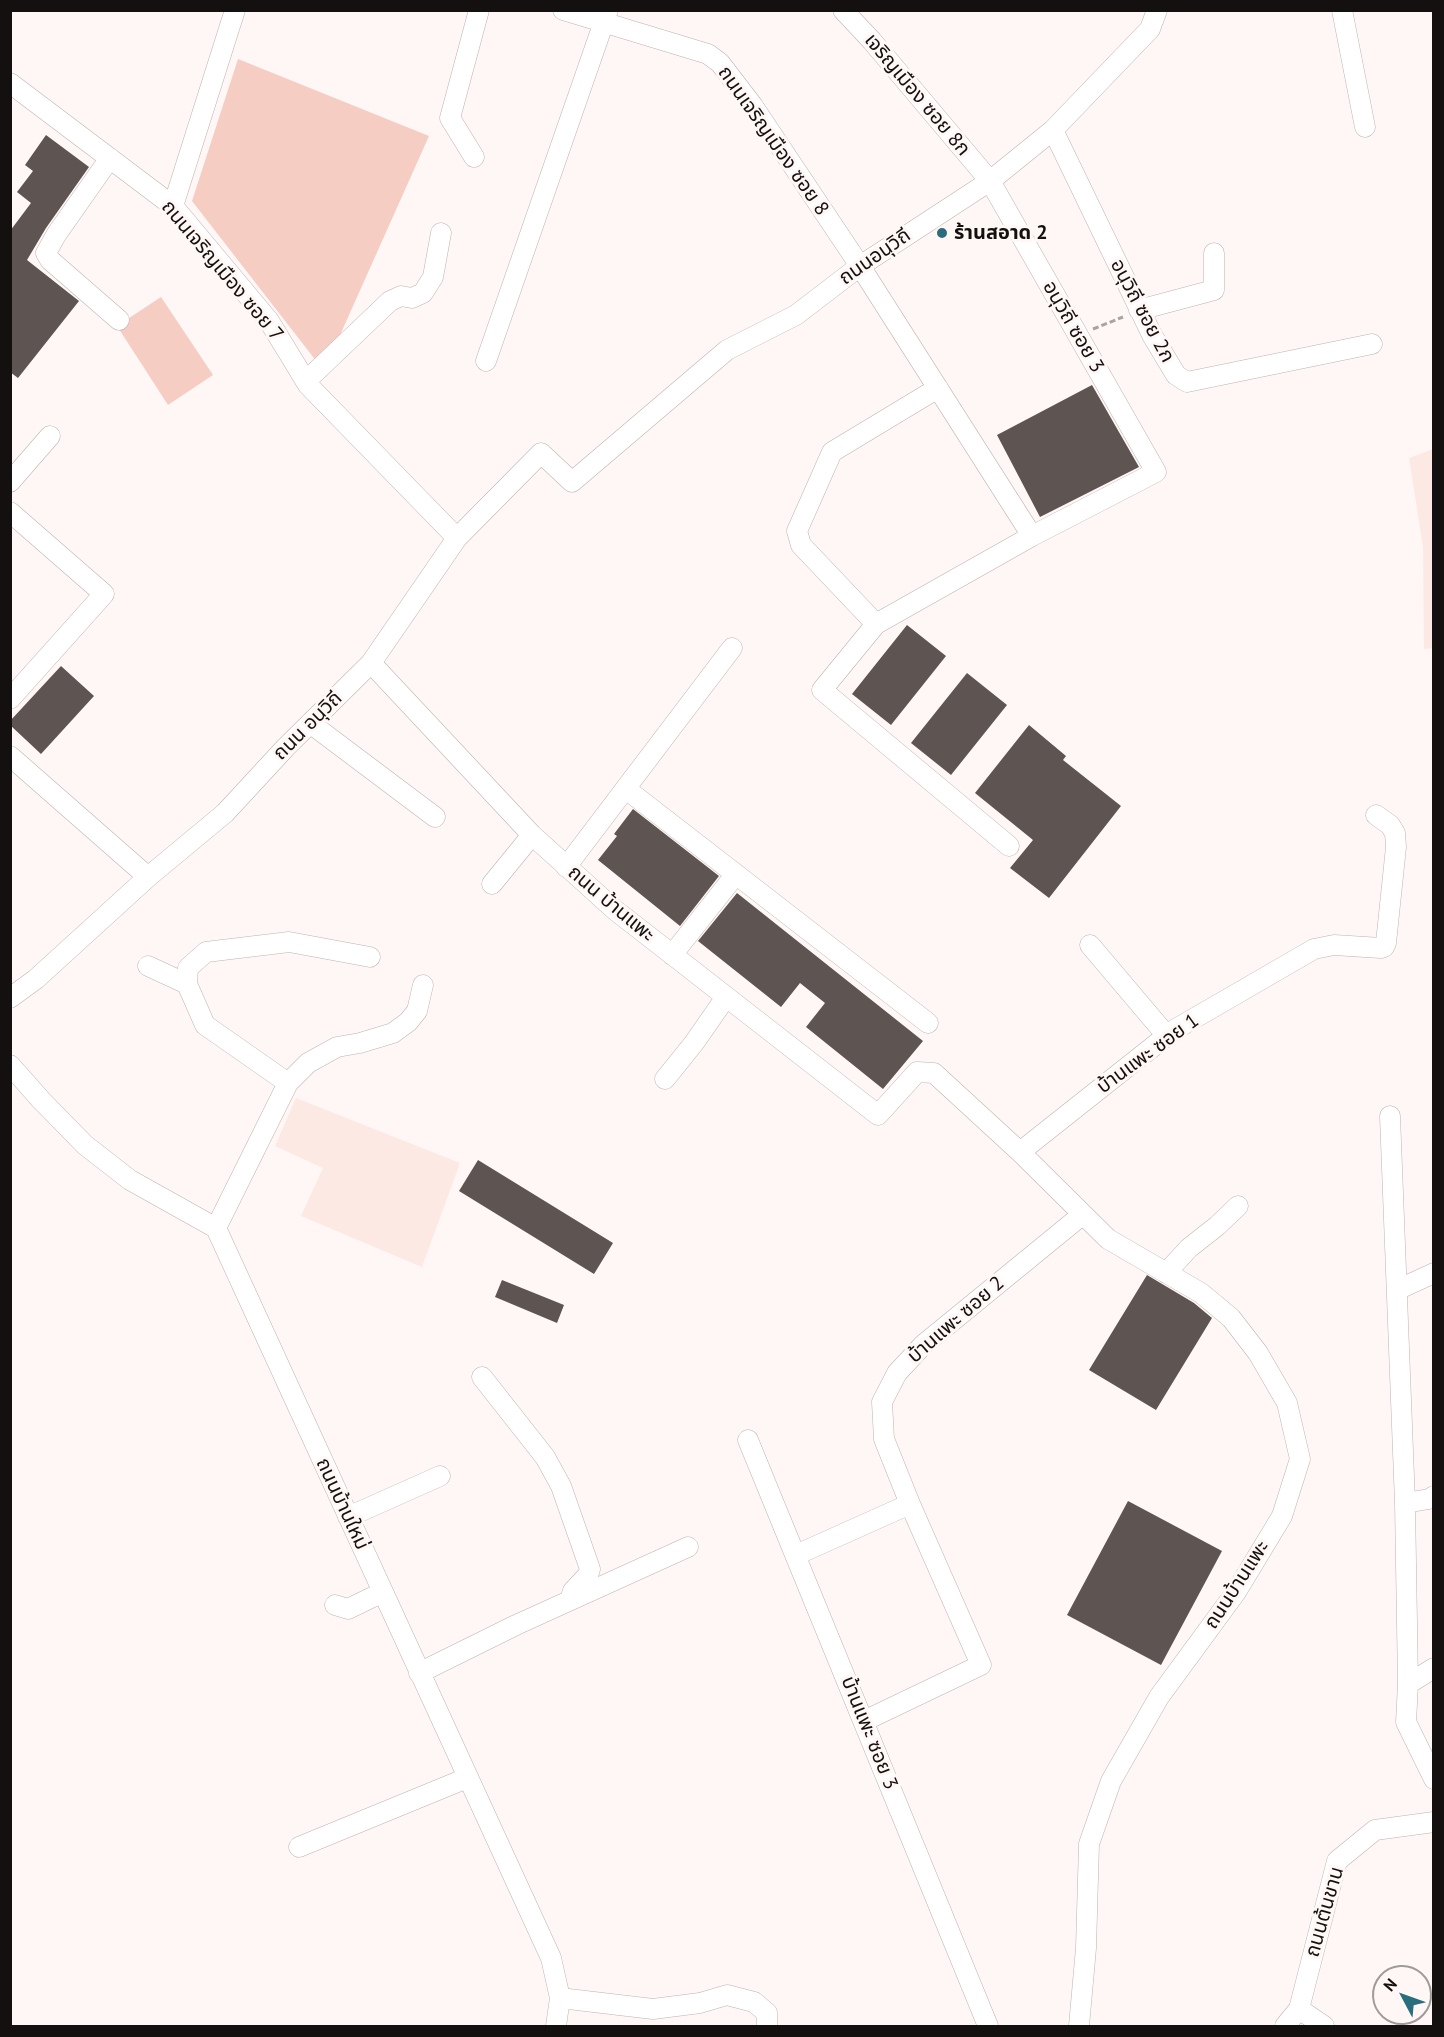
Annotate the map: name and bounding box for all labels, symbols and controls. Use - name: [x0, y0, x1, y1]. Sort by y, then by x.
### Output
- street label: เจริญเมือง ซอย 8ก: [859, 29, 975, 161]
- street label: ถนนเจริญเมือง ซอย 8: [712, 62, 834, 220]
- street label: ถนนเจริญเมือง ซอย 7: [156, 196, 288, 346]
- place label: ร้านสอาด 2: [954, 221, 1048, 245]
- street label: ถนนอนุวิถี: [834, 224, 916, 290]
- marker: ร้านสอาด 2: [935, 226, 949, 240]
- street label: อนุวิถี ซอย 2ก: [1105, 255, 1179, 367]
- street label: อนุวิถี ซอย 3: [1037, 277, 1109, 377]
- street label: ถนน อนุวิถี: [269, 687, 347, 765]
- street label: ถนน บ้านแพะ: [563, 861, 659, 947]
- street label: บ้านแพะ ซอย 1: [1092, 1009, 1204, 1099]
- street label: บ้านแพะ ซอย 2: [903, 1272, 1009, 1368]
- street label: ถนนบ้านใหม่: [310, 1454, 374, 1554]
- street label: ถนนบ้านแพะ: [1200, 1536, 1274, 1634]
- street label: บ้านแพะ ซอย 3: [835, 1673, 903, 1793]
- street label: ถนนต้นขาน: [1301, 1864, 1349, 1960]
- north arrow: [1372, 1965, 1432, 2025]
- text: N: [1379, 1974, 1401, 1995]

